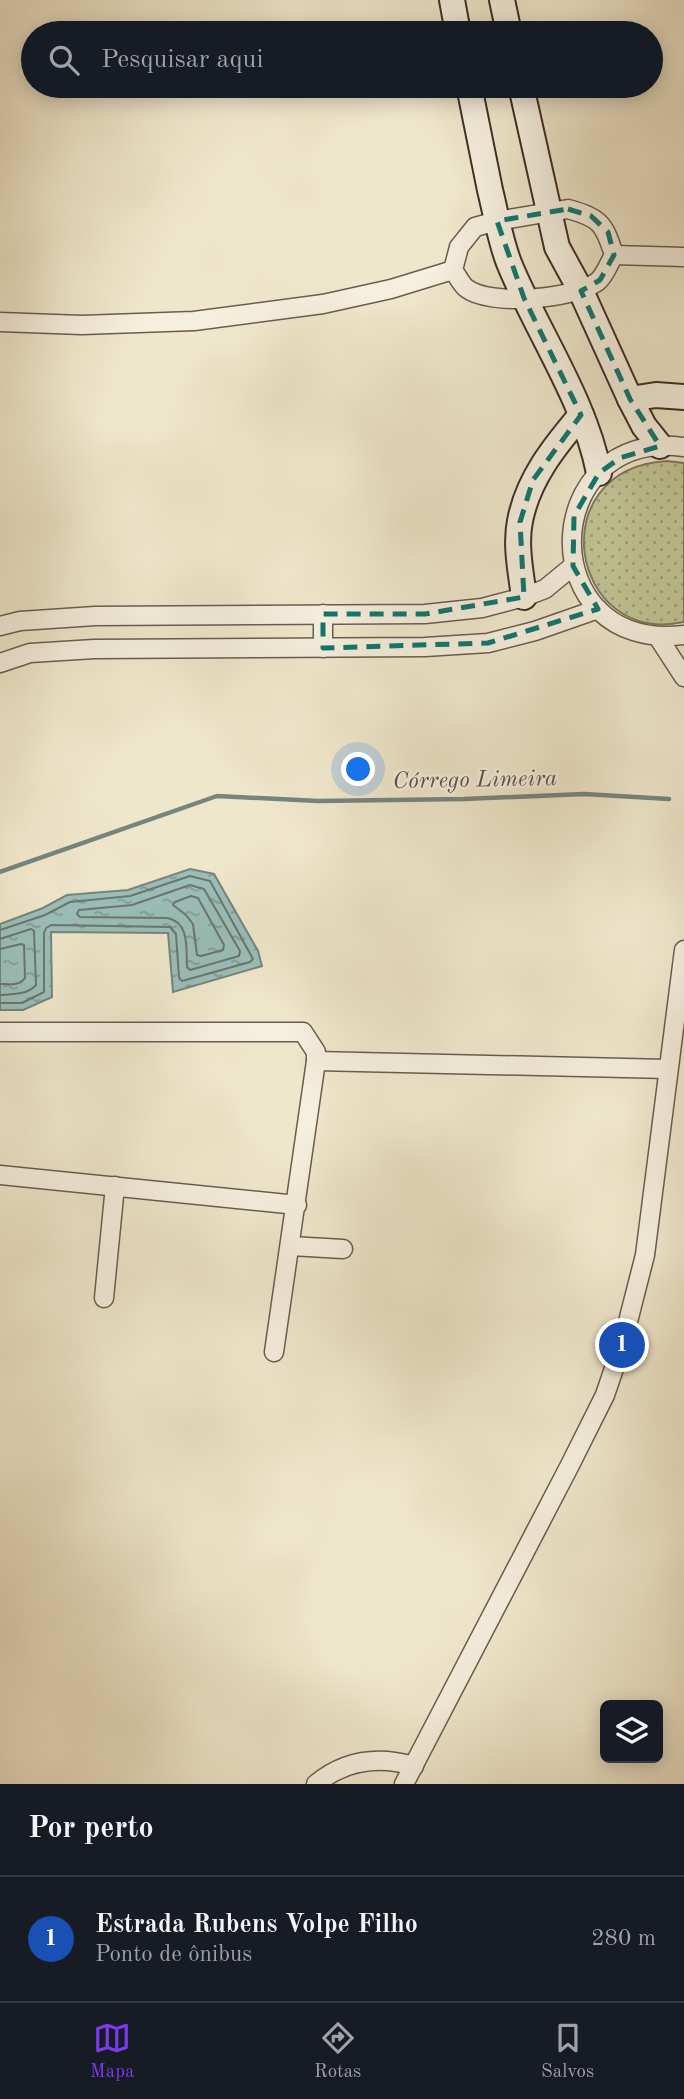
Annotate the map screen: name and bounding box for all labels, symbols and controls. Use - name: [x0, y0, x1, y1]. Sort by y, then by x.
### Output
- search box: [21, 21, 663, 98]
- icon: search: [45, 41, 83, 79]
- text: Pesquisar aqui: [101, 47, 263, 73]
- your location: [341, 752, 375, 786]
- water label: Córrego Limeira: [393, 767, 557, 794]
- pin: 1: [599, 1319, 645, 1371]
- map controls: [600, 1700, 663, 1763]
- button: layers: [600, 1700, 663, 1763]
- text: Por perto: [28, 1814, 154, 1844]
- text: Estrada Rubens Volpe Filho: [95, 1912, 418, 1938]
- text: 1: [44, 1927, 58, 1950]
- text: 280 m: [591, 1927, 656, 1950]
- text: Ponto de ônibus: [95, 1943, 252, 1966]
- tab: Mapa: [90, 2019, 134, 2084]
- tab: Rotas: [314, 2019, 361, 2084]
- tab: Salvos: [541, 2019, 594, 2084]

